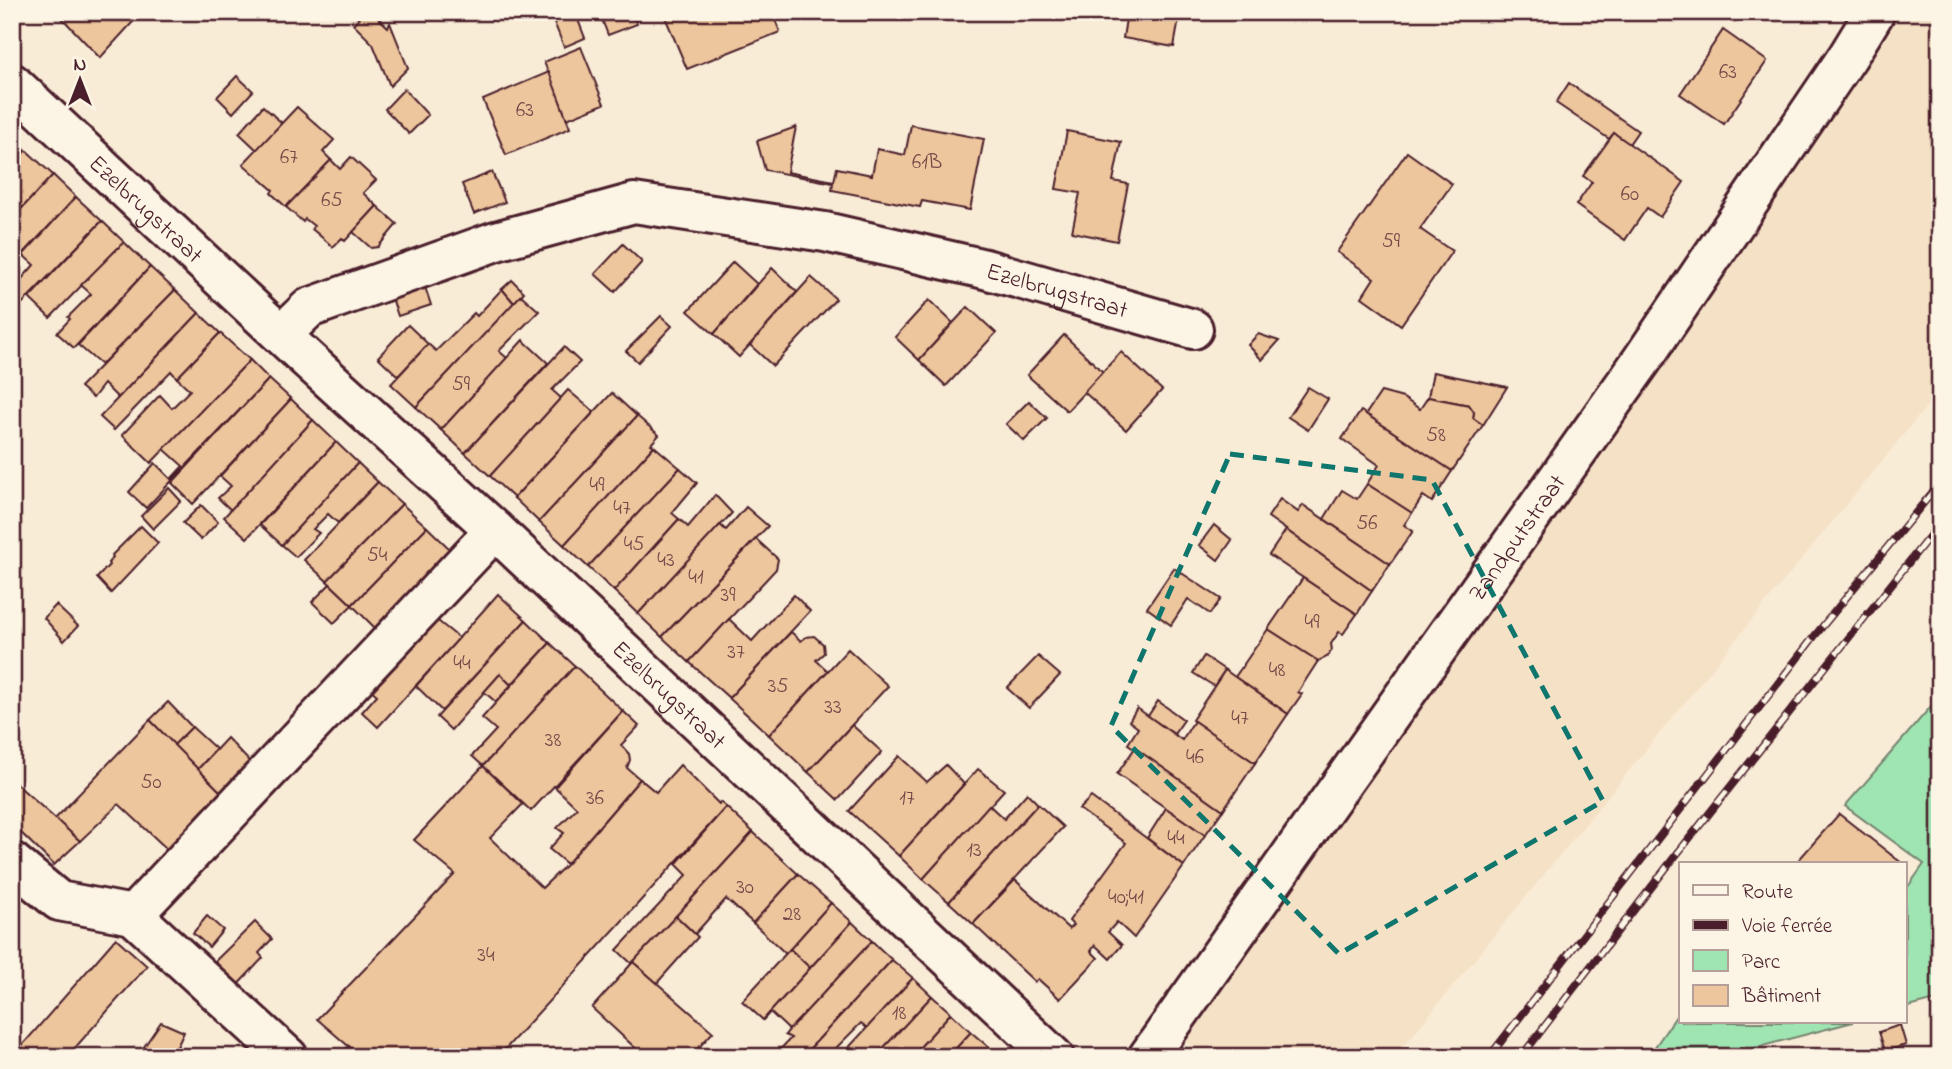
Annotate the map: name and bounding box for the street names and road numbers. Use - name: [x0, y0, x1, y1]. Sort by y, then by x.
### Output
- street label: Ezelbrugstraat: [79, 148, 210, 273]
- street label: Ezelbrugstraat: [982, 255, 1132, 329]
- street label: Zandputstraat: [1461, 468, 1576, 609]
- street label: Ezelbrugstraat: [603, 634, 733, 759]

